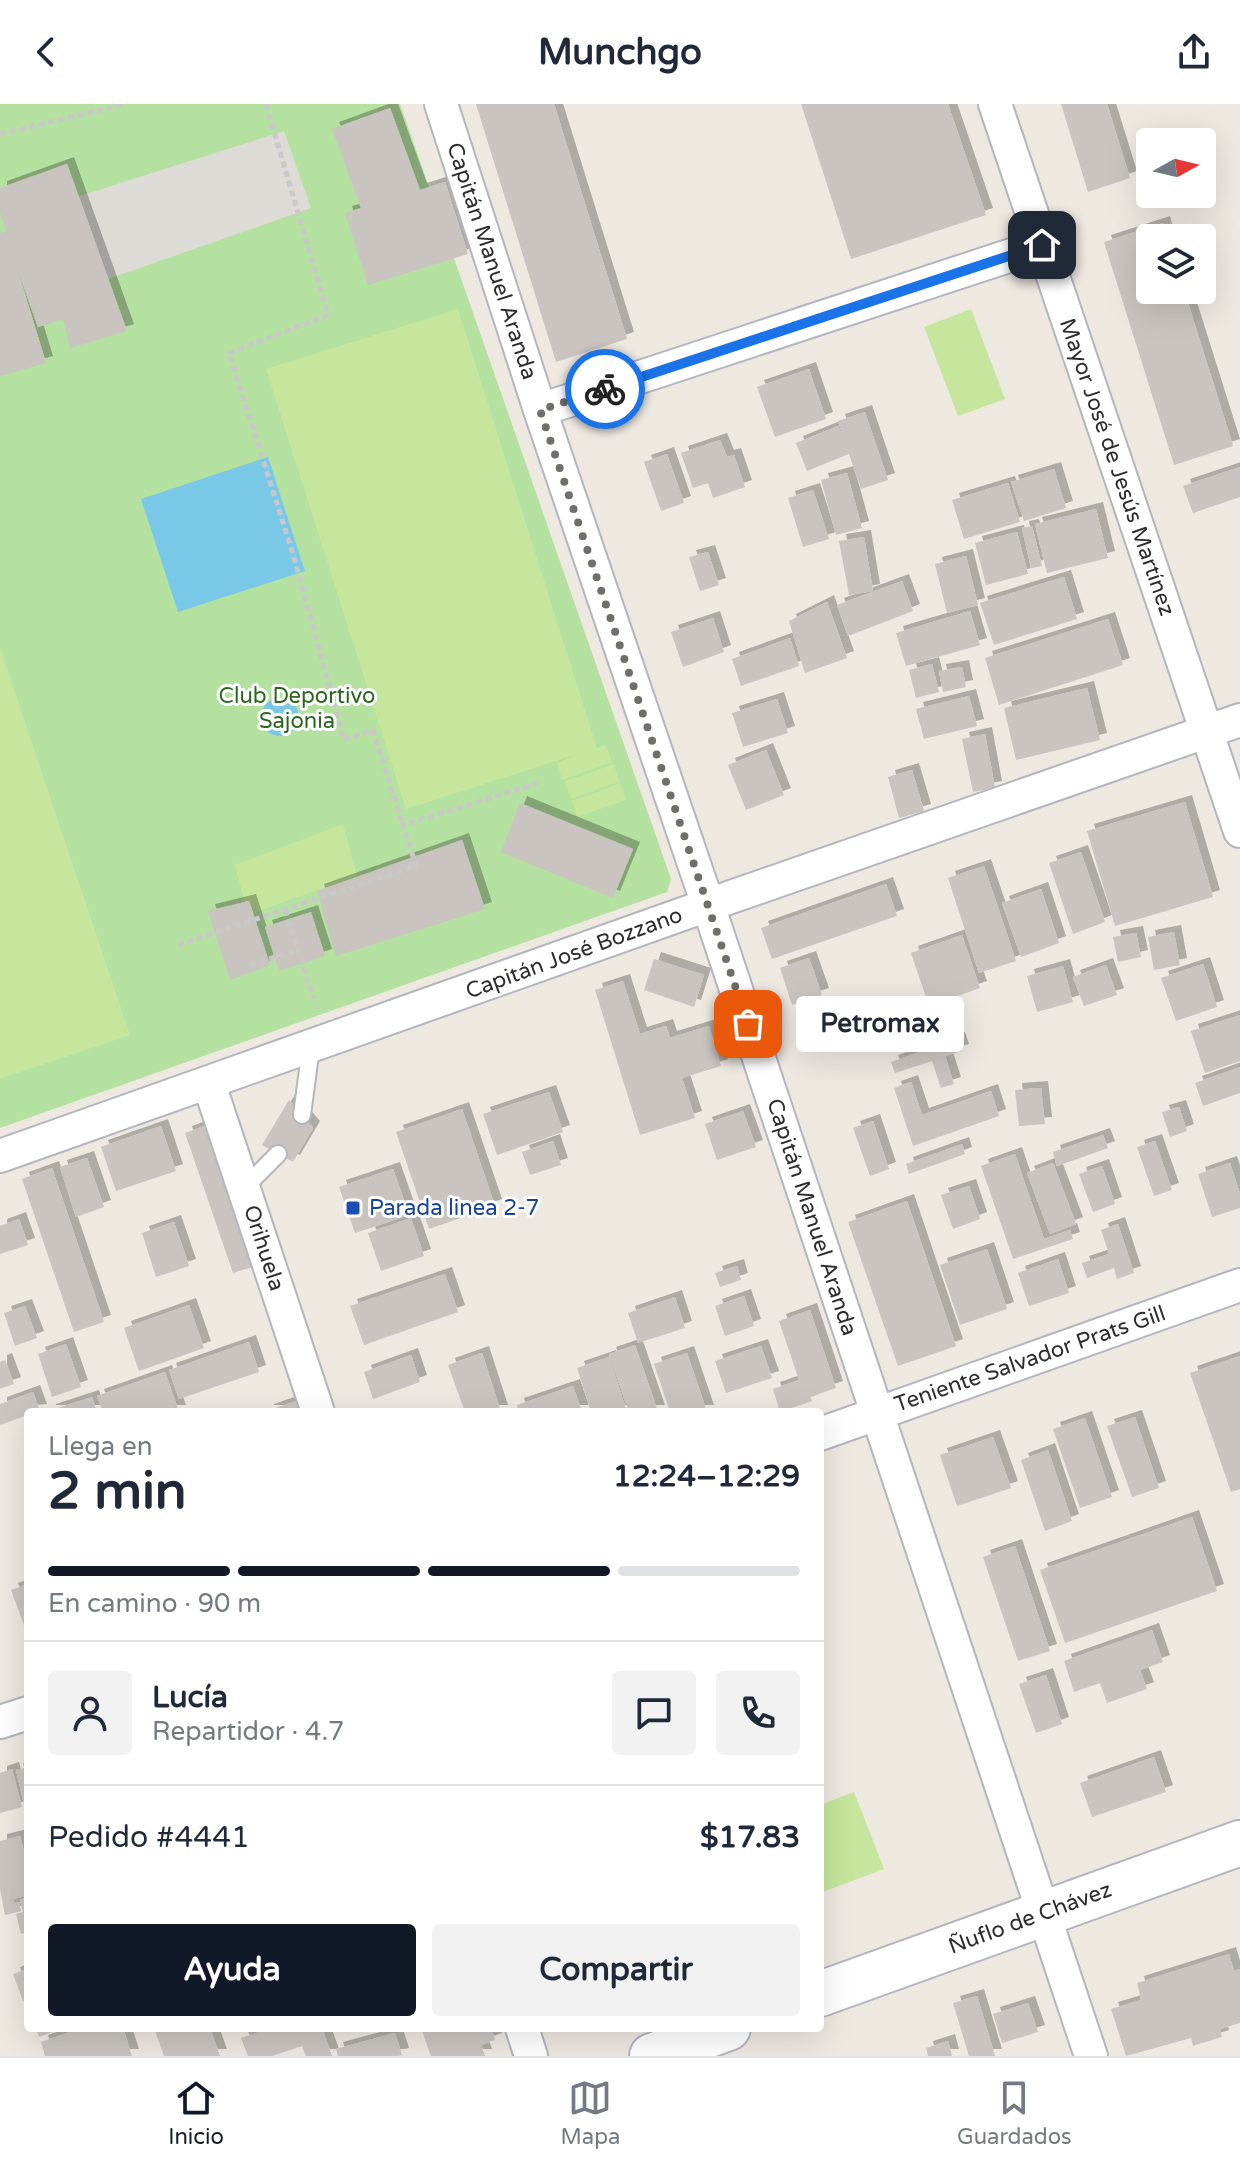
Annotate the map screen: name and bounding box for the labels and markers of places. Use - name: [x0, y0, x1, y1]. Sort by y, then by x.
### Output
- pin: [1008, 211, 1076, 279]
- pin: [714, 990, 782, 1058]
- callout: Petromax: [796, 996, 964, 1052]
- place label: Parada linea 2-7: [369, 1195, 539, 1221]
- marker: Parada linea 2-7: [344, 1199, 362, 1217]

